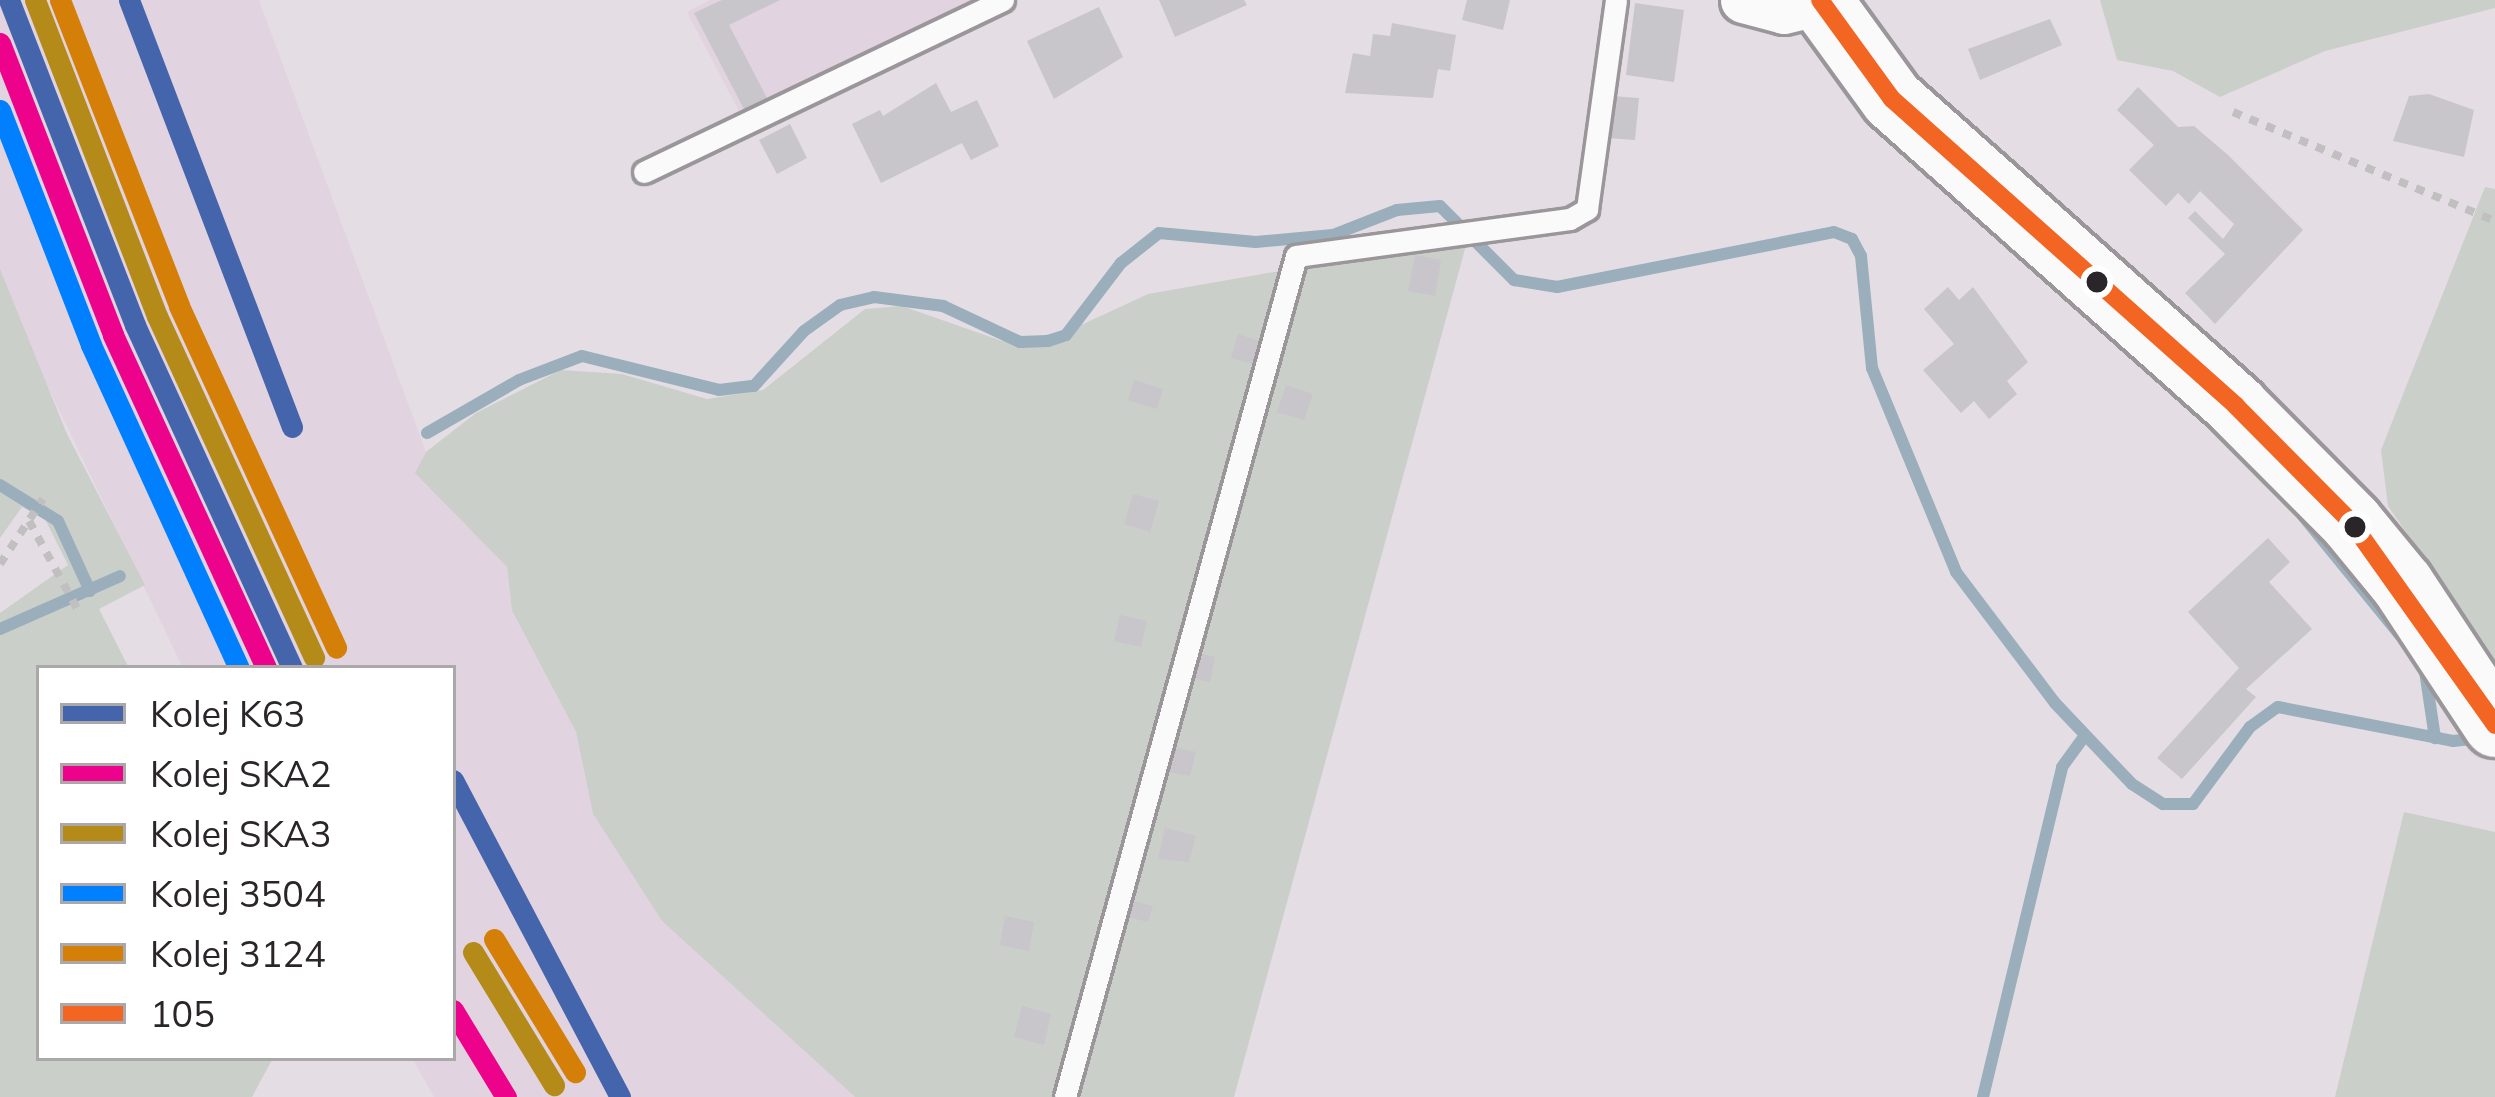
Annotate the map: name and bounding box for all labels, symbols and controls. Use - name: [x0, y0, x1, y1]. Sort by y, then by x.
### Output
- unlabelled marker: [2086, 271, 2108, 293]
- unlabelled marker: [2344, 516, 2366, 538]
- legend: [36, 665, 456, 1061]
- text: Kolej K63: [150, 691, 305, 736]
- text: Kolej SKA2: [150, 751, 331, 796]
- text: Kolej SKA3: [150, 811, 331, 856]
- text: Kolej 3504: [150, 871, 326, 916]
- text: Kolej 3124: [150, 931, 326, 976]
- text: 105: [150, 991, 215, 1036]

